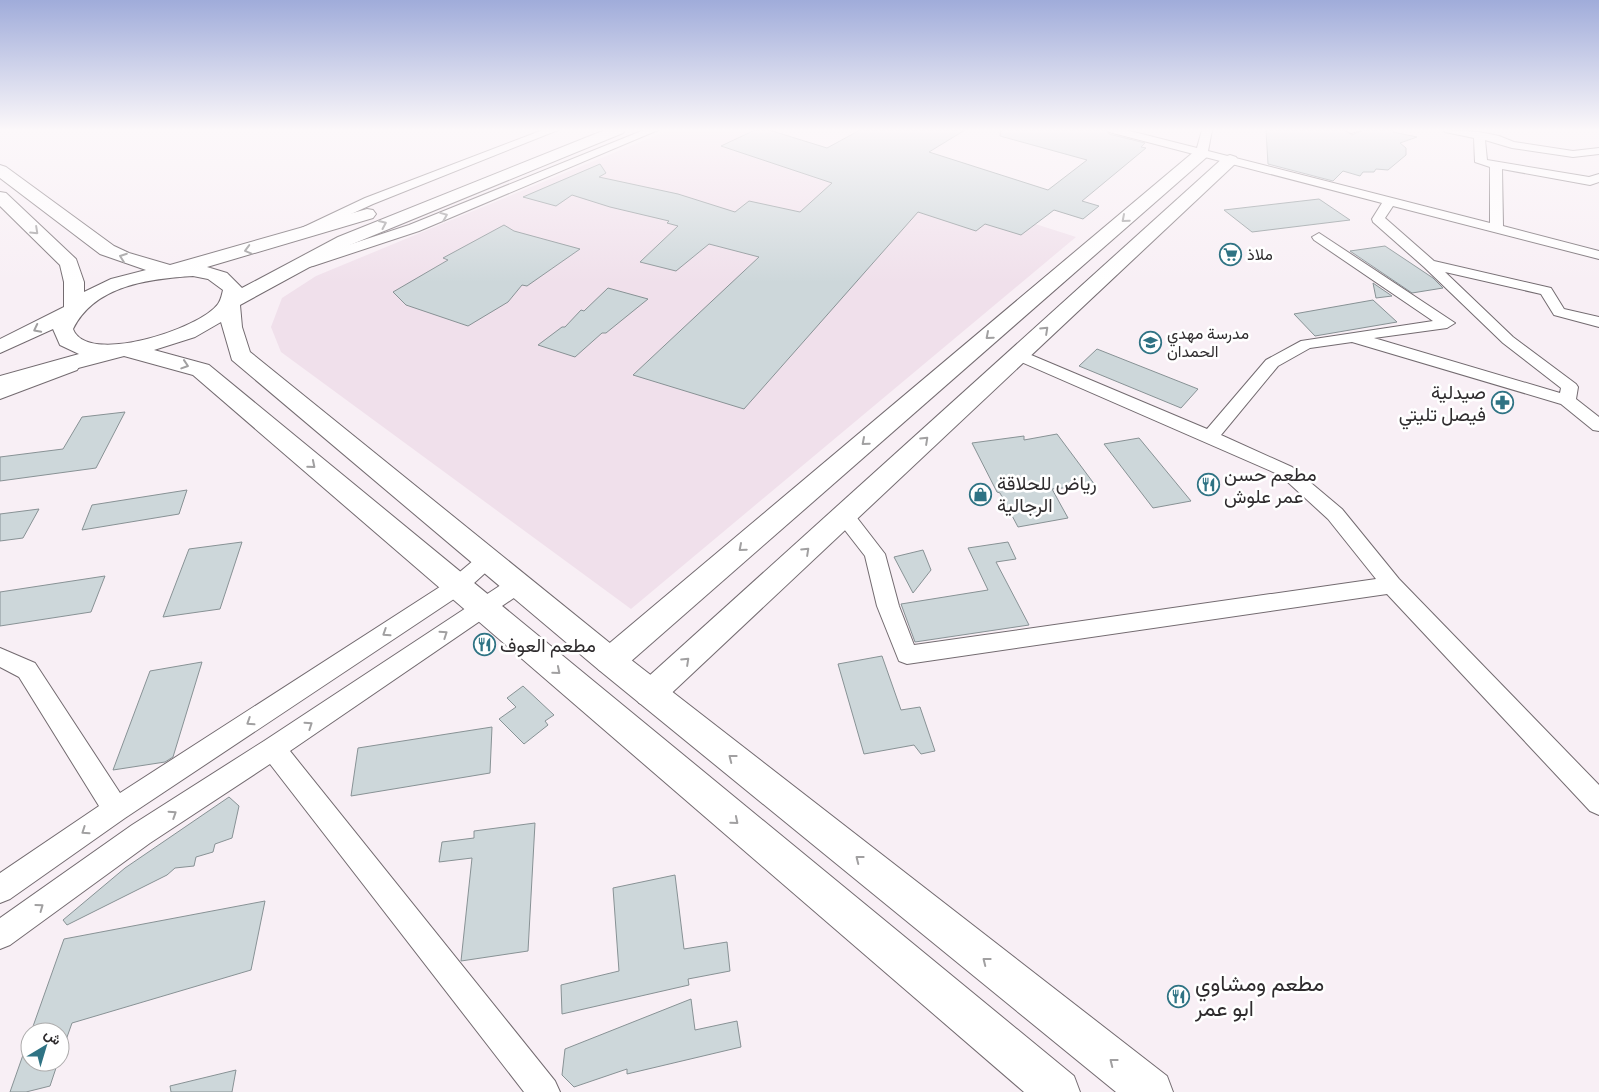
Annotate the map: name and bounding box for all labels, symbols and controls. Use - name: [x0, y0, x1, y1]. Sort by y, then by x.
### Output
- one-way arrow: [439, 211, 448, 222]
- one-way arrow: [1122, 213, 1131, 222]
- one-way arrow: [378, 220, 387, 231]
- one-way arrow: [30, 225, 39, 234]
- supermarket icon: ملاذ: [1219, 242, 1243, 266]
- one-way arrow: [244, 244, 252, 255]
- place label: ملاذ: [1247, 245, 1273, 264]
- one-way arrow: [119, 253, 128, 263]
- one-way arrow: [33, 323, 42, 333]
- place label: مدرسة مهدي الحمدان: [1167, 324, 1249, 361]
- one-way arrow: [1039, 327, 1048, 336]
- one-way arrow: [985, 330, 994, 339]
- school or university icon: مدرسة مهدي الحمدان: [1139, 330, 1163, 354]
- one-way arrow: [181, 360, 189, 370]
- place label: صيدلية فيصل تليتي: [1399, 381, 1486, 430]
- pharmacy icon: صيدلية فيصل تليتي: [1490, 391, 1514, 415]
- one-way arrow: [862, 436, 871, 445]
- one-way arrow: [920, 437, 929, 446]
- one-way arrow: [306, 459, 315, 468]
- place label: مطعم حسن عمر علوش: [1224, 463, 1317, 508]
- place label: رياض للحلاقة الرجالية: [997, 472, 1097, 517]
- restaurant icon: مطعم حسن عمر علوش: [1196, 473, 1220, 497]
- shop icon: رياض للحلاقة الرجالية: [969, 482, 993, 506]
- one-way arrow: [739, 542, 748, 551]
- one-way arrow: [800, 547, 809, 556]
- one-way arrow: [382, 627, 392, 636]
- one-way arrow: [439, 631, 448, 641]
- restaurant icon: مطعم العوف: [472, 633, 496, 657]
- place label: مطعم العوف: [500, 634, 596, 658]
- one-way arrow: [681, 658, 690, 667]
- one-way arrow: [551, 666, 560, 675]
- one-way arrow: [246, 716, 256, 725]
- one-way arrow: [303, 722, 313, 731]
- one-way arrow: [729, 756, 738, 764]
- one-way arrow: [167, 810, 176, 820]
- one-way arrow: [729, 815, 738, 823]
- one-way arrow: [81, 825, 91, 834]
- one-way arrow: [856, 857, 865, 865]
- one-way arrow: [34, 904, 44, 913]
- one-way arrow: [983, 958, 992, 966]
- place label: مطعم ومشاوي ابو عمر: [1194, 970, 1324, 1022]
- restaurant icon: مطعم ومشاوي ابو عمر: [1167, 984, 1191, 1008]
- north arrow: [20, 1022, 70, 1072]
- text: ش: [41, 1025, 65, 1049]
- one-way arrow: [1110, 1059, 1119, 1067]

